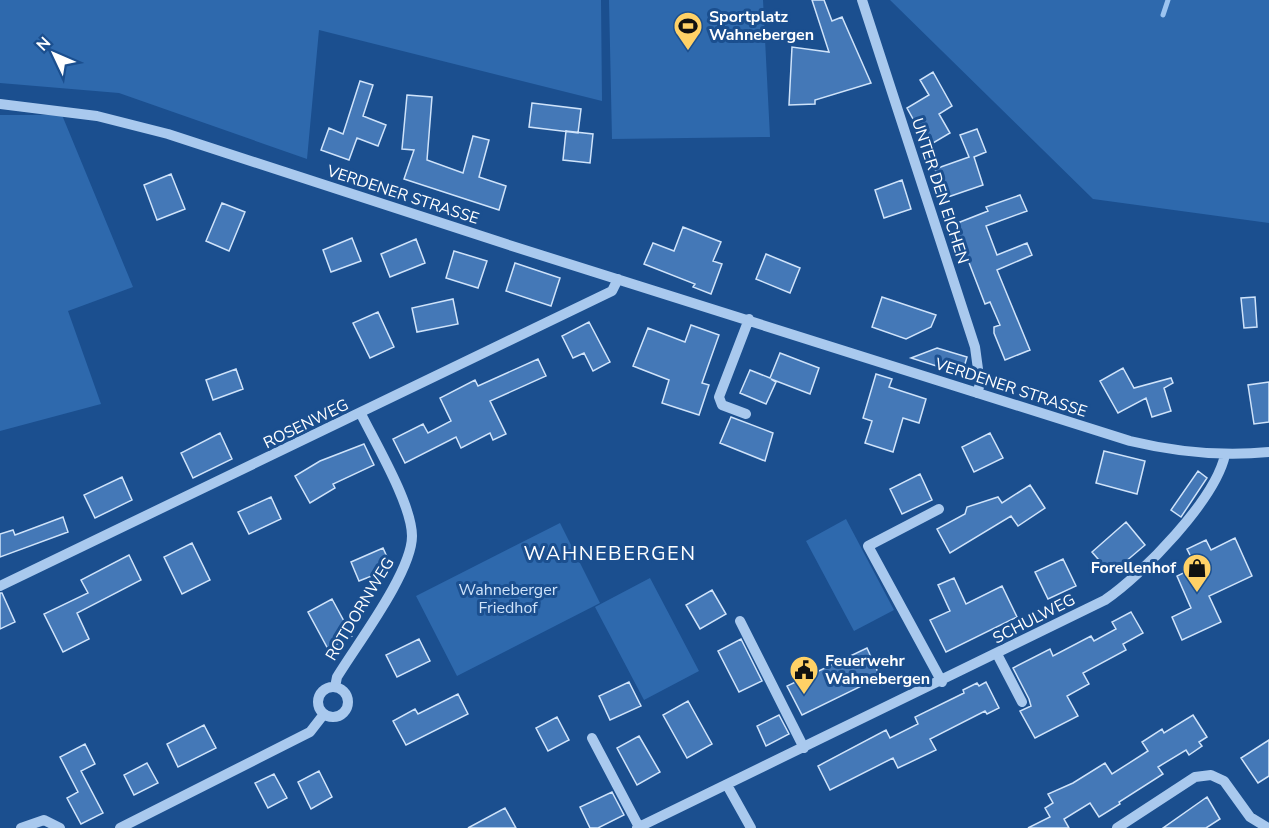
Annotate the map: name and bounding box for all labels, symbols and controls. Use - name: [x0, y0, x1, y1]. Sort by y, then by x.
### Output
- place label: Sportplatz Wahnebergen: [709, 6, 814, 46]
- sports icon: Sportplatz Wahnebergen: [672, 10, 704, 52]
- north arrow: [24, 24, 84, 84]
- text: N: [32, 32, 56, 56]
- street label: UNTER DEN EICHEN: [906, 115, 974, 267]
- street label: VERDENER STRASSE: [323, 160, 482, 230]
- street label: VERDENER STRASSE: [931, 353, 1090, 423]
- street label: ROSENWEG: [260, 394, 352, 454]
- district label: WAHNEBERGEN: [523, 540, 697, 567]
- shop icon: Forellenhof: [1181, 552, 1213, 594]
- street label: ROTDORNWEG: [320, 553, 400, 665]
- place label: Forellenhof: [1091, 557, 1177, 579]
- park label: Wahneberger Friedhof: [459, 579, 558, 619]
- street label: SCHULWEG: [989, 589, 1079, 649]
- place label: Feuerwehr Wahnebergen: [825, 650, 930, 690]
- public building icon: Feuerwehr Wahnebergen: [788, 654, 820, 696]

